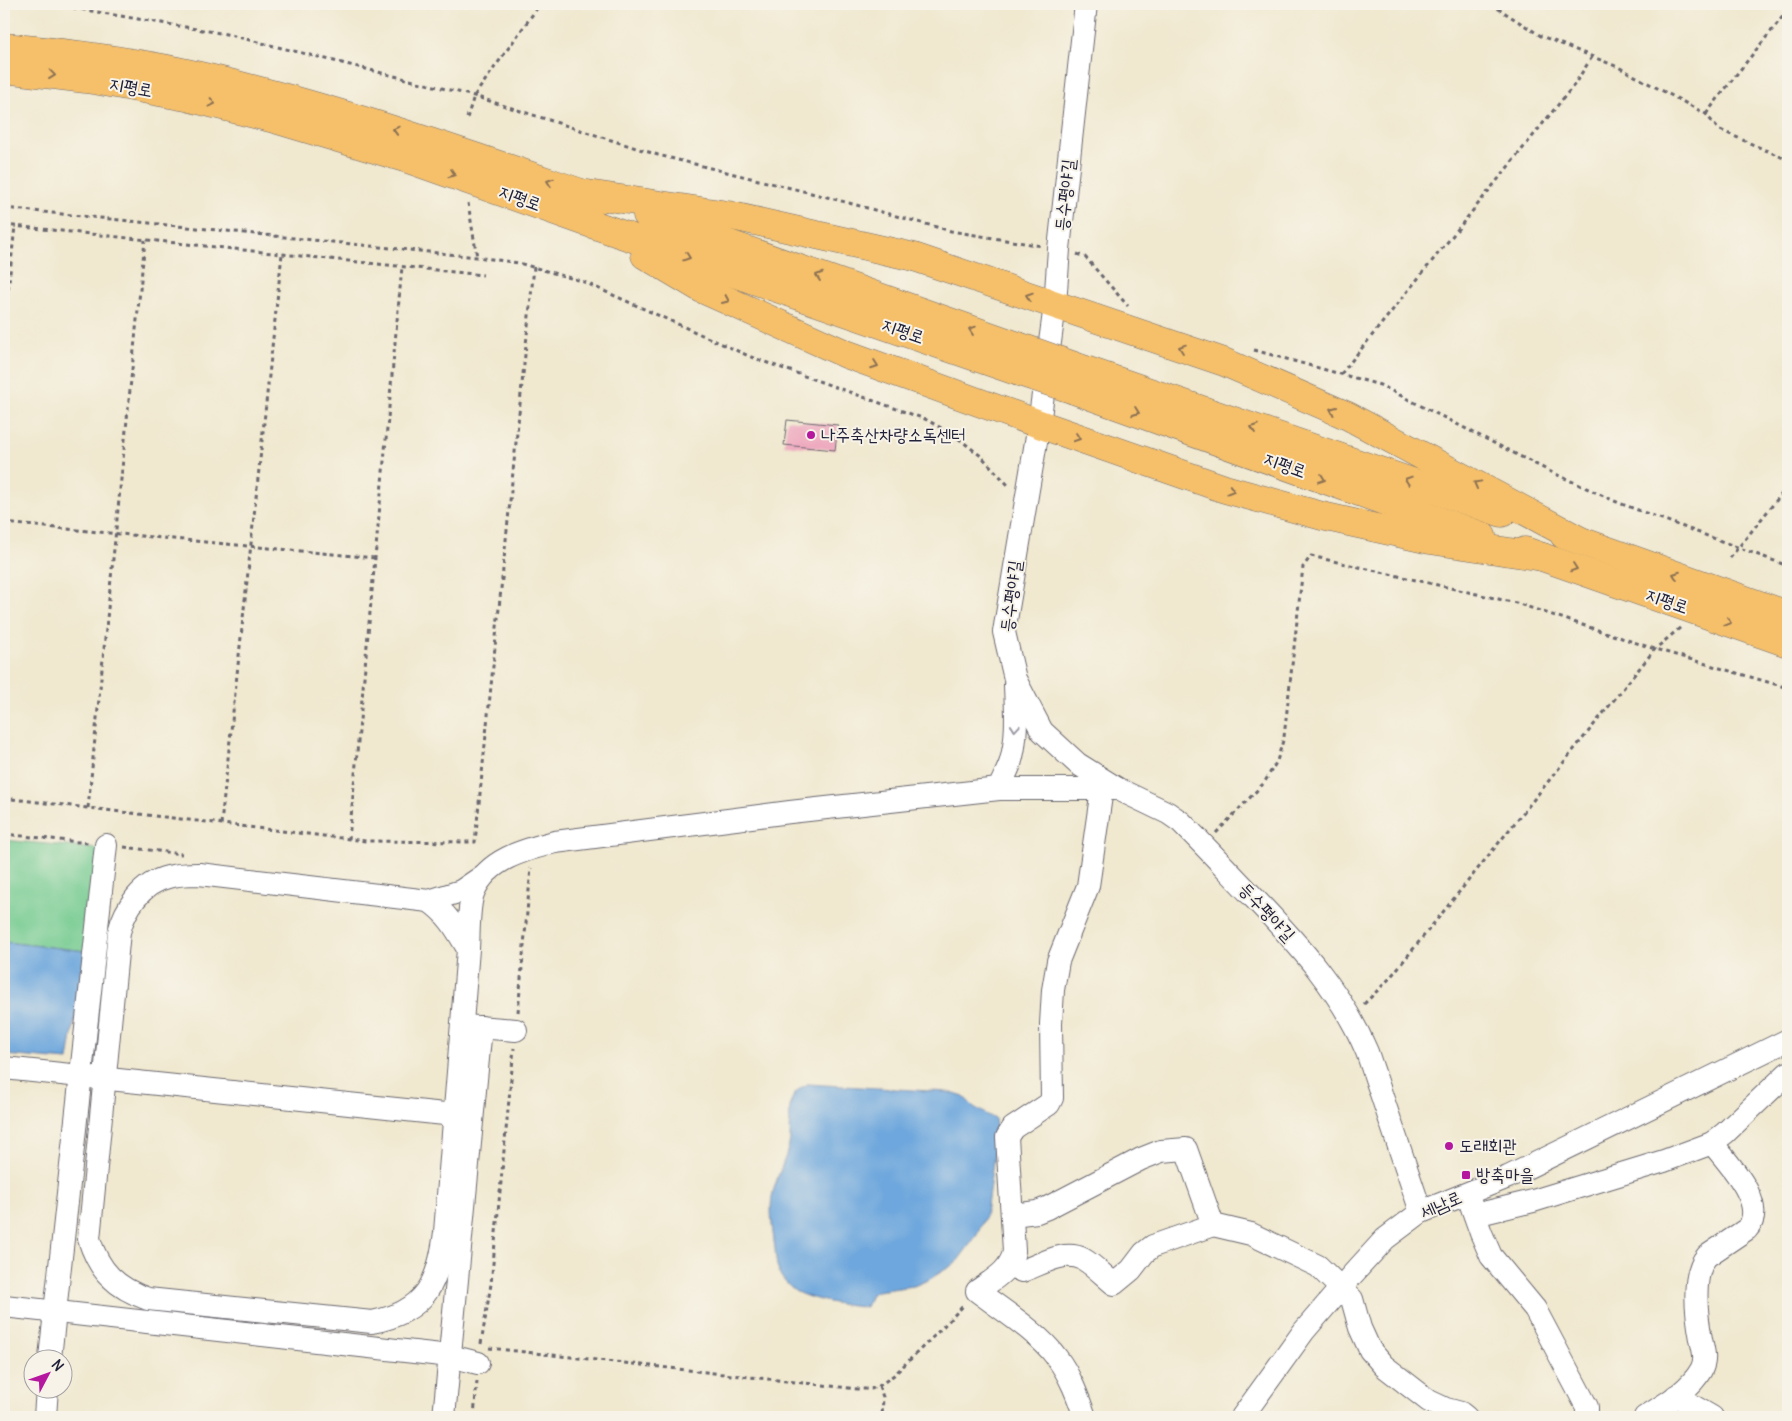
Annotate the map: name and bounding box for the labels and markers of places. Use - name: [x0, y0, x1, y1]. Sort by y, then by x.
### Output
- place label: 나주축산차량소독센터: [821, 423, 966, 446]
- marker: 나주축산차량소독센터: [805, 429, 817, 441]
- place label: 도래회관: [1459, 1134, 1517, 1157]
- marker: 도래회관: [1443, 1140, 1455, 1152]
- place label: 방축마을: [1476, 1163, 1534, 1186]
- marker: 방축마을: [1460, 1169, 1472, 1181]

